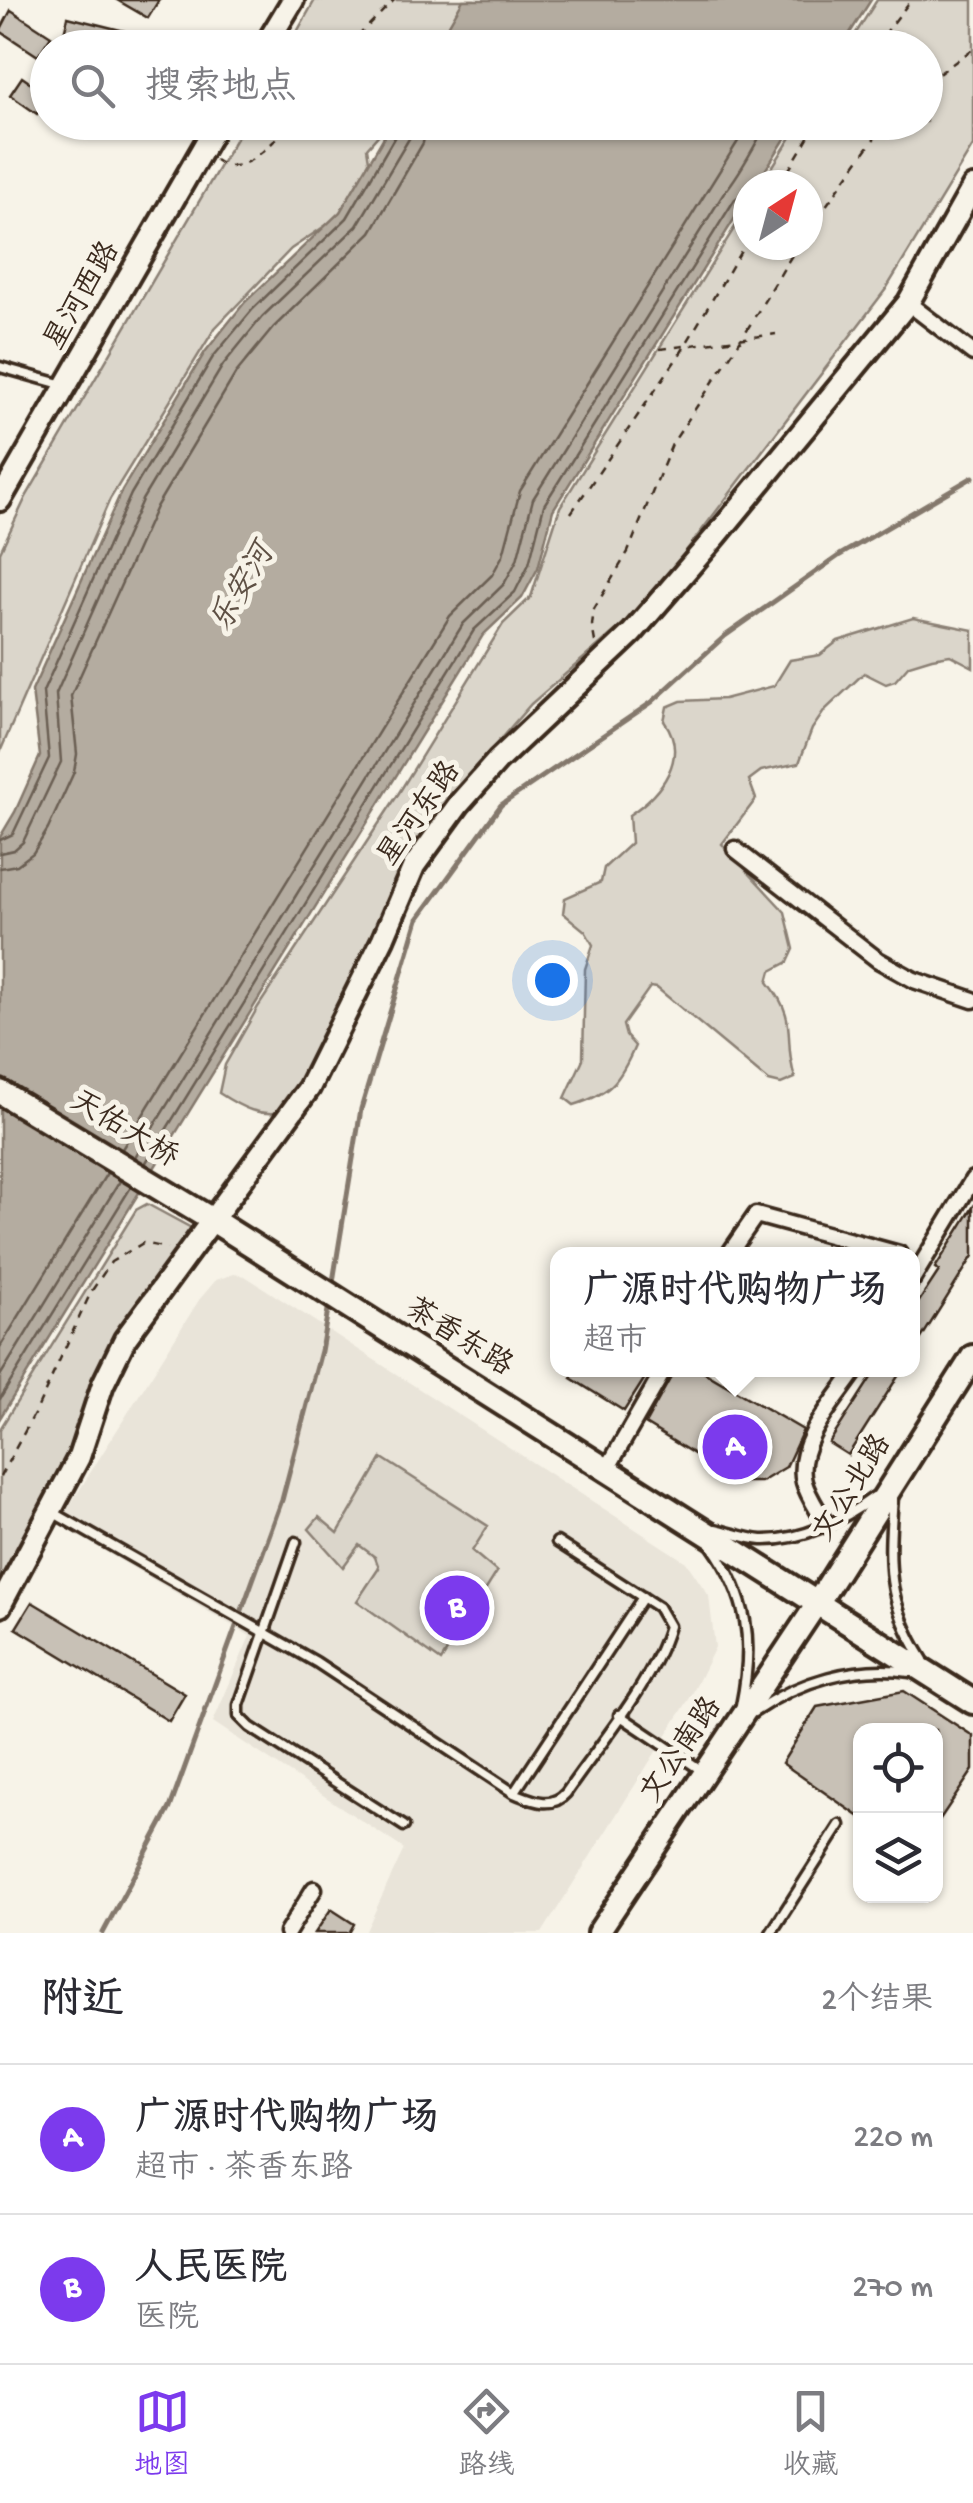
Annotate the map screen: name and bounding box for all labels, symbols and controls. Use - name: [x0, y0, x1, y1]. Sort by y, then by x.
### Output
- search box: [30, 30, 943, 140]
- icon: search: [65, 58, 120, 113]
- text: 搜索地点: [145, 68, 297, 112]
- north arrow: [733, 170, 823, 260]
- street label: 星河西路: [37, 235, 129, 358]
- water label: 乐安河: [203, 533, 287, 640]
- street label: 星河东路: [371, 755, 470, 874]
- your location: [527, 955, 578, 1006]
- street label: 天佑大桥: [63, 1084, 184, 1177]
- popup: [550, 1247, 920, 1377]
- text: 广源时代购物广场: [583, 1272, 887, 1316]
- street label: 茶香东路: [398, 1291, 519, 1386]
- text: 超市: [583, 1324, 647, 1362]
- pin: A: [702, 1410, 768, 1484]
- street label: 文公北路: [806, 1428, 901, 1549]
- pin: B: [424, 1570, 490, 1646]
- street label: 文公南路: [633, 1690, 731, 1811]
- map controls: [853, 1723, 943, 1903]
- button: locate: [853, 1723, 943, 1813]
- button: layers: [853, 1813, 943, 1903]
- text: 附近: [40, 1979, 124, 2028]
- text: 2个结果: [821, 1983, 933, 2021]
- text: 广源时代购物广场: [135, 2099, 439, 2143]
- text: A: [63, 2120, 82, 2158]
- text: 220 m: [853, 2120, 933, 2158]
- text: 超市 · 茶香东路: [135, 2151, 352, 2189]
- text: 人民医院: [135, 2249, 287, 2293]
- text: B: [64, 2270, 81, 2308]
- text: 270 m: [852, 2270, 933, 2308]
- text: 医院: [135, 2301, 199, 2339]
- tab: 地图: [134, 2384, 190, 2484]
- tab: 路线: [458, 2384, 515, 2484]
- tab: 收藏: [783, 2384, 839, 2484]

